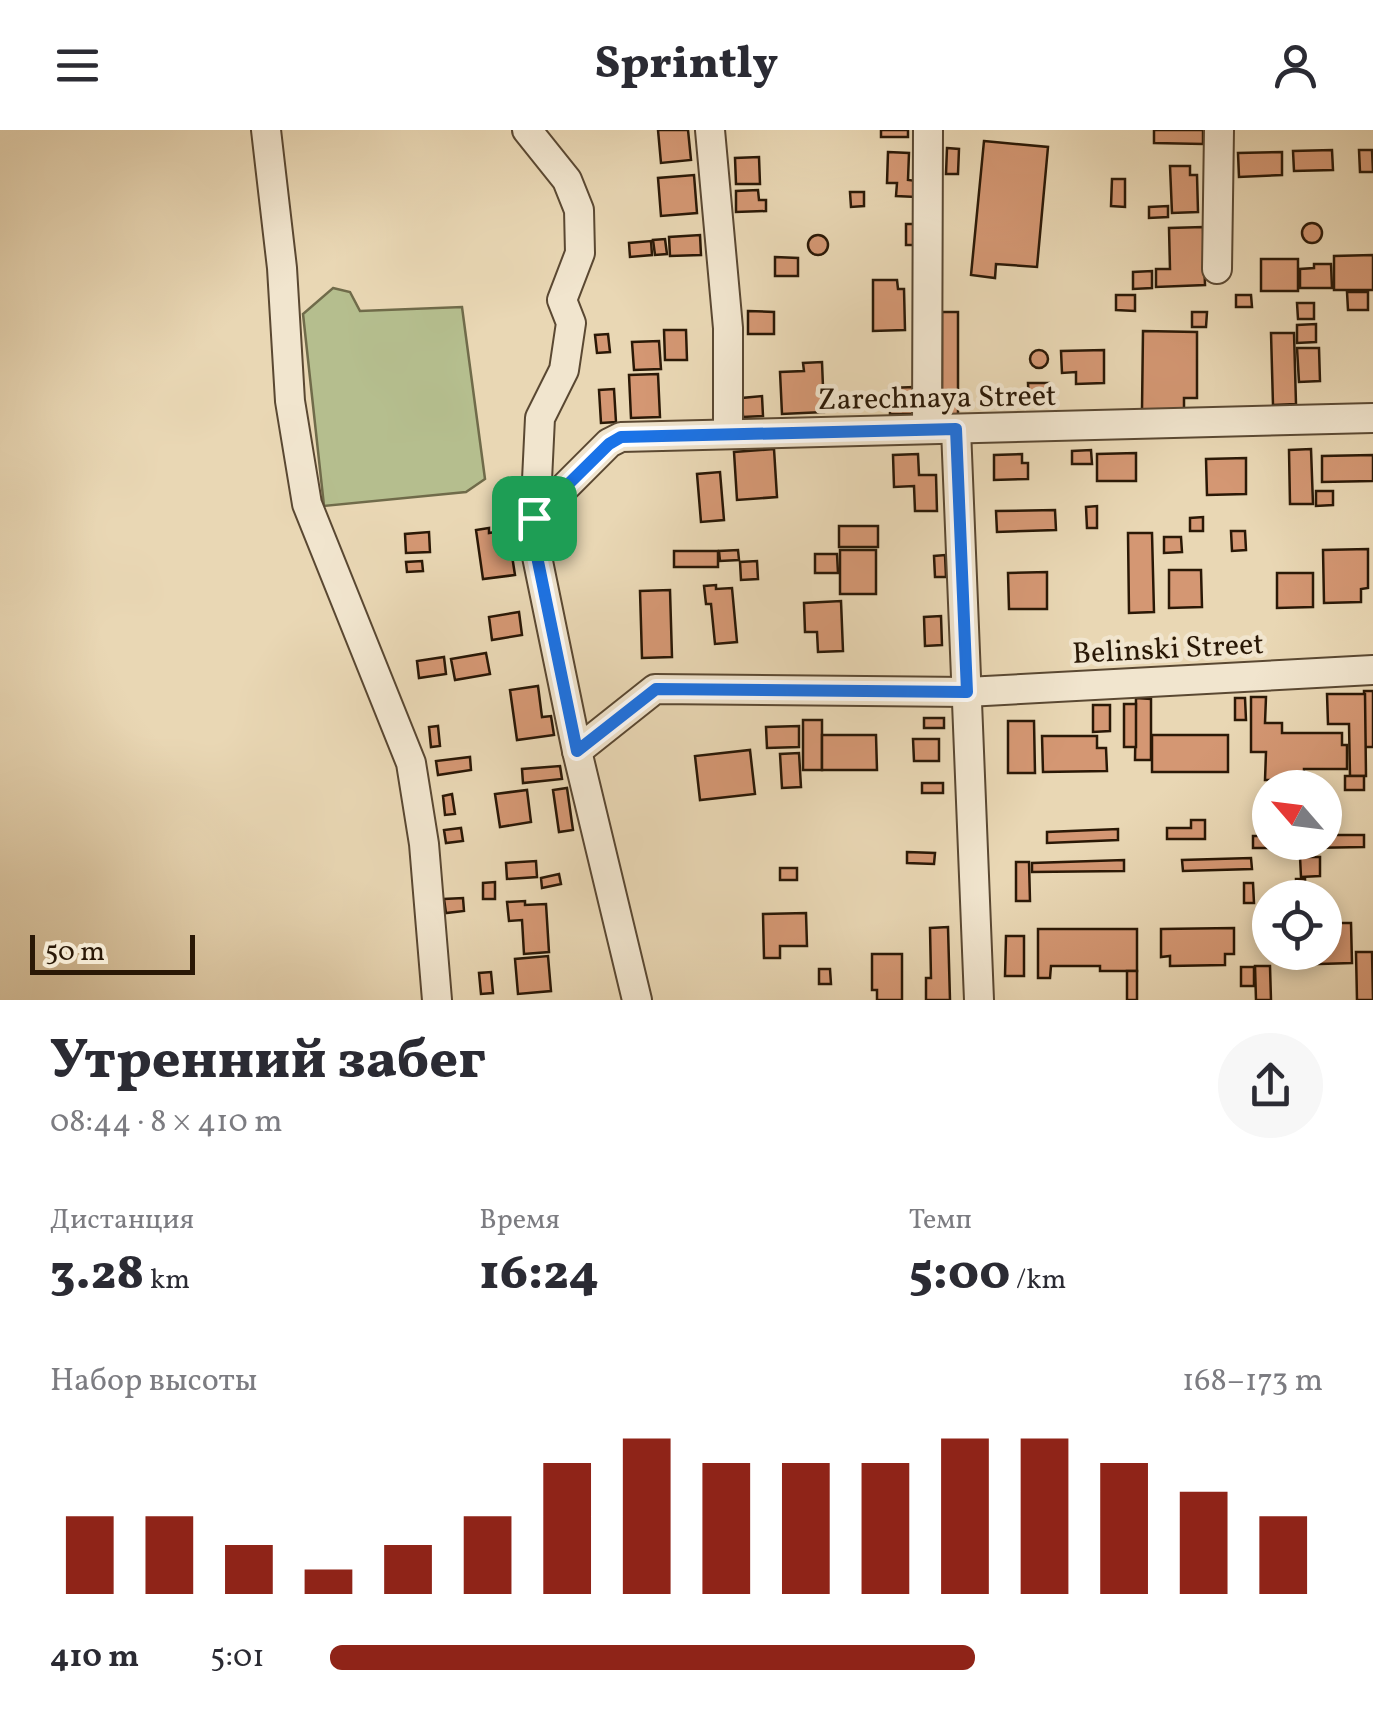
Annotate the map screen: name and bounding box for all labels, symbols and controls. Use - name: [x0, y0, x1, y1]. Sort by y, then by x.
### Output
- text: Sprintly: [595, 34, 778, 97]
- icon: menu: [50, 38, 105, 93]
- icon: person: [1268, 38, 1323, 93]
- street label: Zarechnaya Street: [817, 376, 1057, 422]
- pin: [492, 476, 577, 561]
- icon: arrive: [507, 491, 562, 546]
- street label: Belinski Street: [1071, 624, 1265, 676]
- north arrow: [1252, 770, 1342, 860]
- map controls: [1252, 770, 1342, 970]
- button: locate: [1252, 880, 1342, 970]
- scale bar: [30, 930, 195, 974]
- text: 50 m: [45, 933, 105, 972]
- text: Утренний забег: [50, 1025, 486, 1101]
- button: share: [1218, 1033, 1323, 1138]
- text: 08:44 · 8 × 410 m: [50, 1101, 282, 1145]
- text: Дистанция: [50, 1201, 194, 1240]
- text: Время: [479, 1201, 560, 1240]
- text: Темп: [909, 1201, 972, 1240]
- text: 3.28: [50, 1240, 144, 1310]
- text: 16:24: [479, 1240, 599, 1310]
- text: 5:00: [909, 1240, 1010, 1310]
- text: km: [144, 1261, 190, 1300]
- text: /km: [1010, 1261, 1066, 1300]
- text: Набор высоты: [50, 1360, 257, 1404]
- text: 168–173 m: [1182, 1360, 1323, 1404]
- text: 410 m: [50, 1636, 139, 1680]
- text: 5:01: [210, 1636, 265, 1680]

